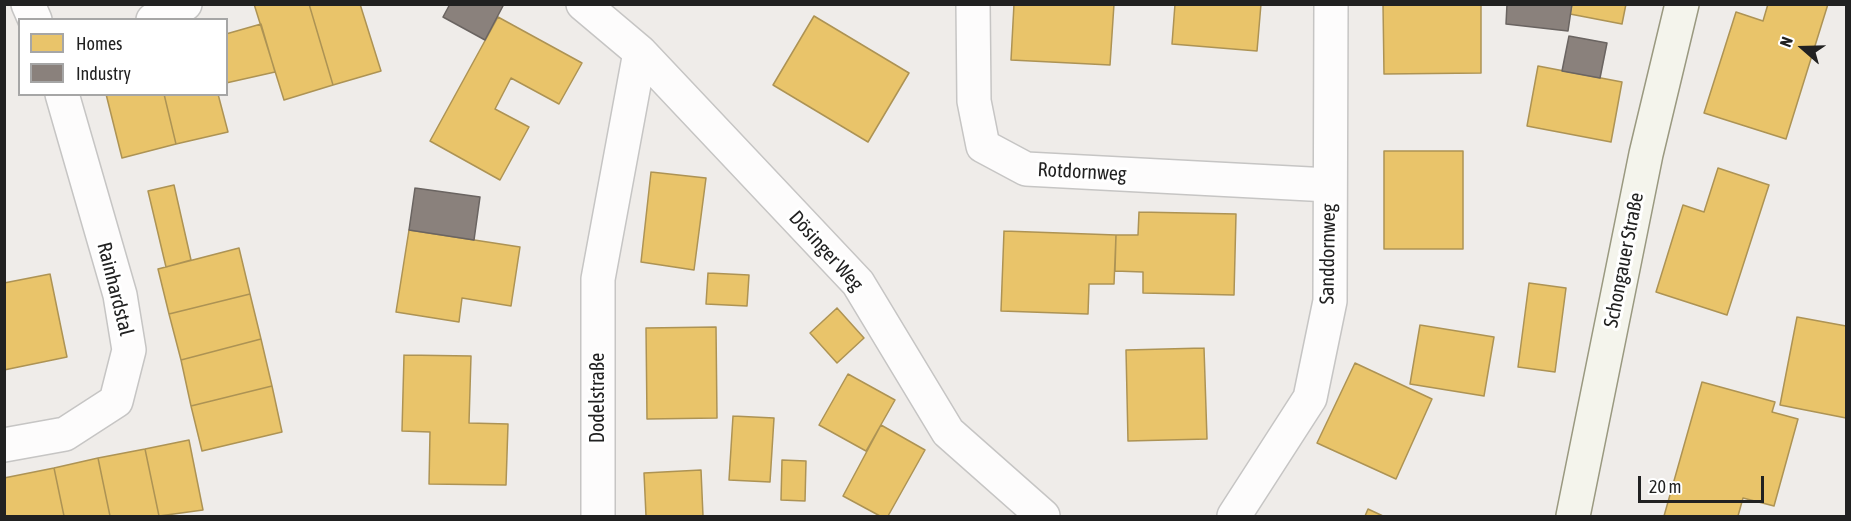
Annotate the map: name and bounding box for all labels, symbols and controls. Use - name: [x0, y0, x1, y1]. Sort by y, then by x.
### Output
- legend: [18, 18, 228, 96]
- north arrow: [1773, 18, 1833, 78]
- text: Homes: [76, 33, 122, 54]
- text: N: [1776, 34, 1796, 49]
- text: Industry: [76, 63, 131, 84]
- street label: Rotdornweg: [1037, 158, 1127, 186]
- street label: Schongauer Straße: [1599, 191, 1649, 329]
- street label: Sanddornweg: [1315, 203, 1341, 305]
- street label: Dösinger Weg: [784, 206, 868, 296]
- street label: Rainhardstal: [92, 240, 138, 338]
- street label: Dodelstraße: [586, 353, 610, 443]
- scale bar: [1641, 464, 1767, 502]
- text: 20 m: [1649, 476, 1681, 497]

